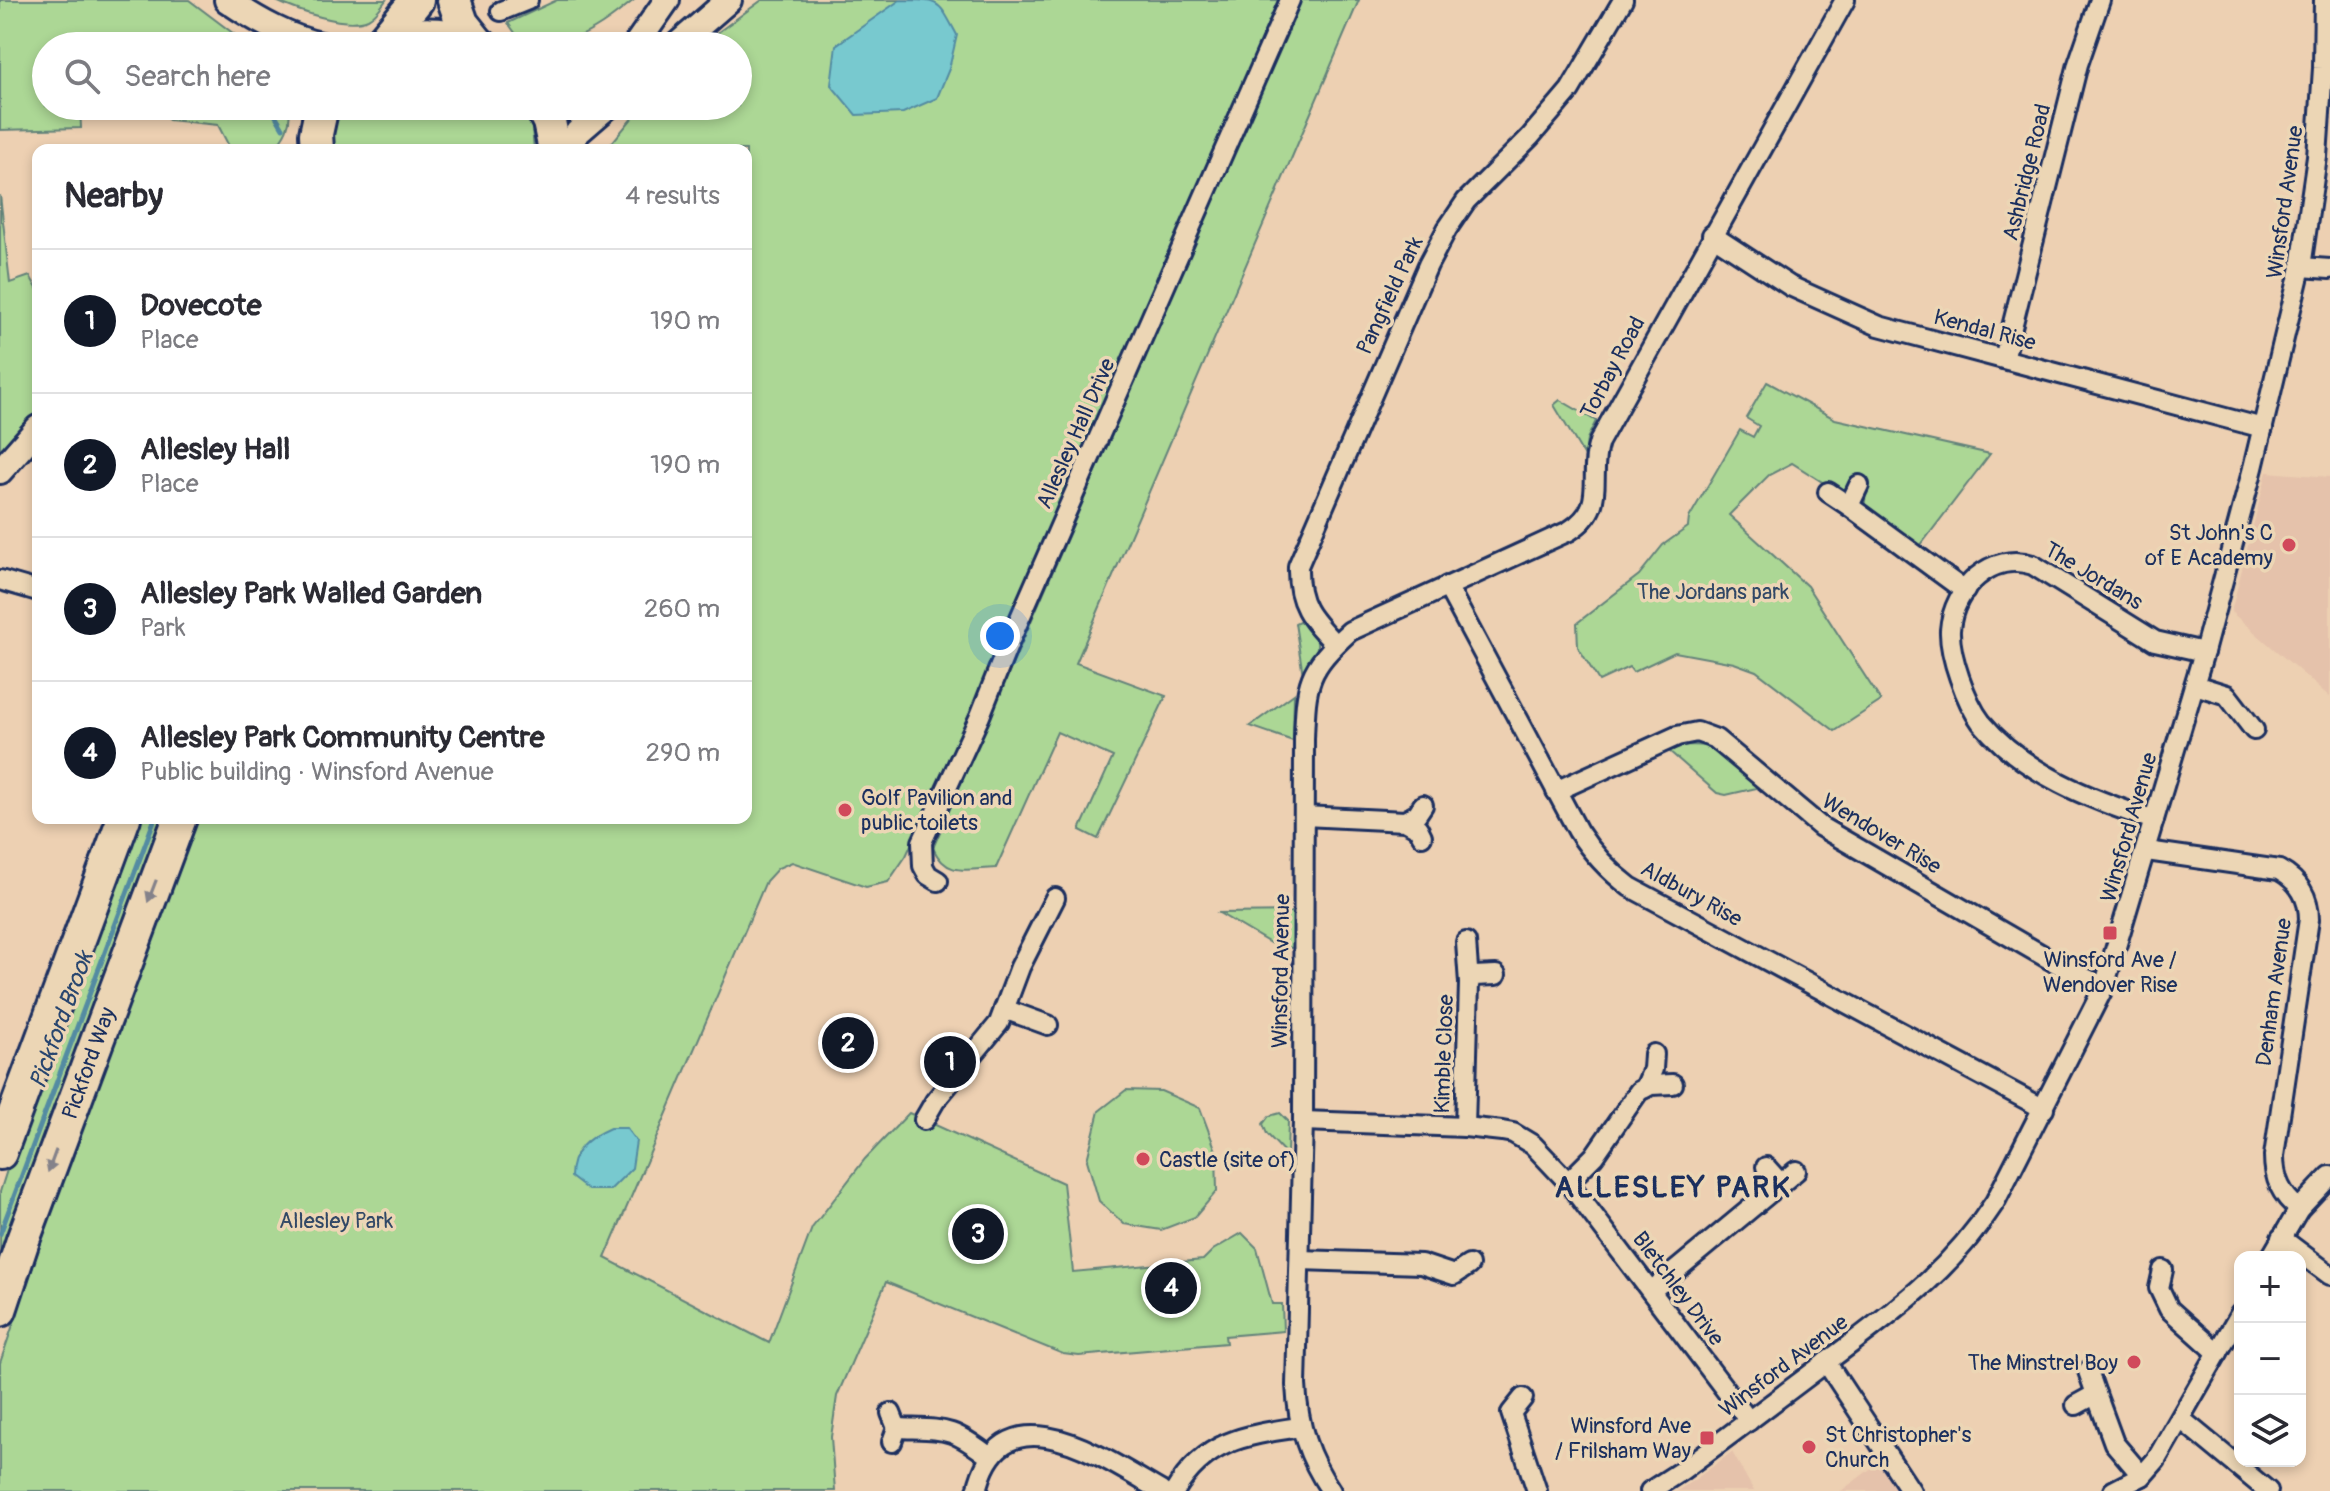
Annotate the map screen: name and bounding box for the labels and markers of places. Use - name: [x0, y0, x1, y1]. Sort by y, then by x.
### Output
- place label: St John's C of E Academy: [2145, 519, 2273, 572]
- marker: St John's C of E Academy: [2280, 536, 2298, 554]
- place label: Golf Pavilion and public toilets: [861, 784, 1012, 837]
- marker: Golf Pavilion and public toilets: [836, 801, 854, 819]
- marker: Winsford Ave / Wendover Rise: [2101, 924, 2119, 942]
- place label: Winsford Ave / Wendover Rise: [2043, 946, 2177, 999]
- pin: 2: [822, 1013, 874, 1073]
- pin: 1: [924, 1032, 976, 1092]
- place label: Castle (site of): [1159, 1146, 1296, 1174]
- marker: Castle (site of): [1134, 1150, 1152, 1168]
- pin: 3: [952, 1204, 1004, 1264]
- pin: 4: [1145, 1258, 1197, 1318]
- place label: The Minstrel Boy: [1968, 1349, 2118, 1377]
- marker: The Minstrel Boy: [2125, 1353, 2143, 1371]
- place label: Winsford Ave / Frilsham Way: [1555, 1412, 1691, 1465]
- place label: St Christopher's Church: [1825, 1421, 1972, 1474]
- marker: Winsford Ave / Frilsham Way: [1698, 1429, 1716, 1447]
- marker: St Christopher's Church: [1800, 1438, 1818, 1456]

